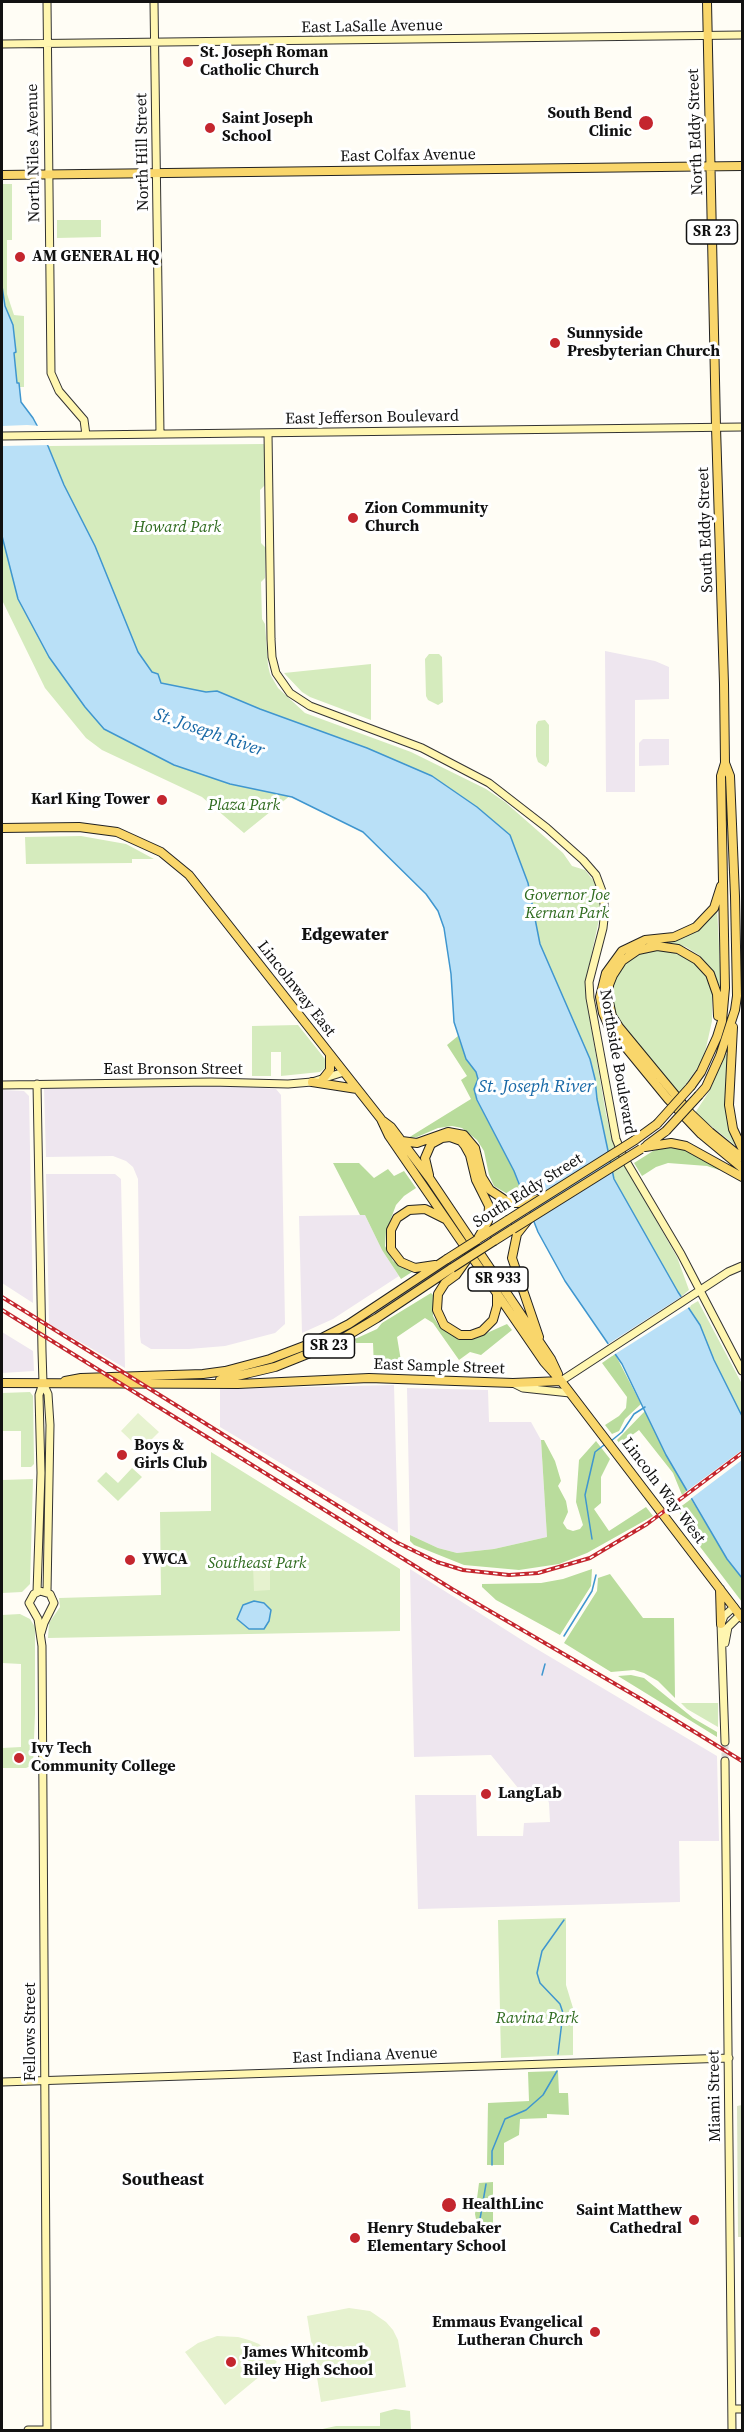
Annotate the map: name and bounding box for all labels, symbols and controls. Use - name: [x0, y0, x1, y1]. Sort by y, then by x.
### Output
- street label: East LaSalle Avenue: [301, 16, 443, 38]
- place label: St. Joseph Roman Catholic Church: [200, 43, 328, 81]
- marker: St. Joseph Roman Catholic Church: [181, 55, 195, 69]
- street label: North Eddy Street: [684, 68, 708, 196]
- street label: North Niles Avenue: [23, 84, 45, 222]
- street label: North Hill Street: [132, 93, 154, 211]
- place label: South Bend Clinic: [547, 104, 632, 142]
- place label: Saint Joseph School: [222, 109, 313, 147]
- marker: South Bend Clinic: [637, 114, 655, 132]
- marker: Saint Joseph School: [203, 121, 217, 135]
- street label: East Colfax Avenue: [340, 145, 476, 167]
- road number: SR 23: [686, 220, 738, 244]
- place label: AM GENERAL HQ: [32, 247, 159, 267]
- marker: AM GENERAL HQ: [13, 250, 27, 264]
- place label: Sunnyside Presbyterian Church: [567, 324, 720, 362]
- marker: Sunnyside Presbyterian Church: [548, 336, 562, 350]
- street label: East Jefferson Boulevard: [285, 407, 459, 429]
- street label: South Eddy Street: [694, 467, 718, 593]
- place label: Zion Community Church: [365, 499, 488, 537]
- marker: Zion Community Church: [346, 511, 360, 525]
- park label: Howard Park: [133, 518, 221, 538]
- water label: St. Joseph River: [151, 704, 267, 762]
- place label: Karl King Tower: [31, 790, 150, 810]
- marker: Karl King Tower: [155, 793, 169, 807]
- park label: Plaza Park: [208, 796, 280, 816]
- park label: Governor Joe Kernan Park: [524, 886, 610, 924]
- district label: Edgewater: [301, 924, 389, 946]
- street label: Lincolnway East: [253, 937, 339, 1041]
- street label: Northside Boulevard: [595, 988, 639, 1136]
- street label: East Bronson Street: [103, 1060, 243, 1080]
- water label: St. Joseph River: [478, 1076, 594, 1098]
- street label: South Eddy Street: [470, 1150, 586, 1232]
- road number: SR 933: [468, 1267, 528, 1291]
- road number: SR 23: [304, 1334, 354, 1358]
- street label: East Sample Street: [373, 1355, 505, 1379]
- street label: Lincoln Way West: [617, 1434, 709, 1548]
- place label: Boys & Girls Club: [134, 1436, 207, 1474]
- marker: Boys & Girls Club: [115, 1448, 129, 1462]
- place label: YWCA: [142, 1550, 188, 1570]
- marker: YWCA: [123, 1553, 137, 1567]
- park label: Southeast Park: [208, 1554, 306, 1574]
- place label: Ivy Tech Community College: [31, 1739, 176, 1777]
- marker: Ivy Tech Community College: [12, 1751, 26, 1765]
- place label: LangLab: [498, 1784, 562, 1804]
- marker: LangLab: [479, 1787, 493, 1801]
- street label: Fellows Street: [21, 1982, 41, 2082]
- park label: Ravina Park: [496, 2009, 578, 2029]
- street label: East Indiana Avenue: [292, 2044, 438, 2068]
- street label: Miami Street: [705, 2050, 725, 2142]
- district label: Southeast: [122, 2169, 204, 2191]
- place label: HealthLinc: [462, 2195, 544, 2215]
- marker: HealthLinc: [440, 2196, 458, 2214]
- place label: Saint Matthew Cathedral: [576, 2201, 682, 2239]
- marker: Saint Matthew Cathedral: [687, 2213, 701, 2227]
- place label: Henry Studebaker Elementary School: [367, 2219, 506, 2257]
- marker: Henry Studebaker Elementary School: [348, 2231, 362, 2245]
- place label: Emmaus Evangelical Lutheran Church: [432, 2313, 583, 2351]
- marker: Emmaus Evangelical Lutheran Church: [588, 2325, 602, 2339]
- place label: James Whitcomb Riley High School: [243, 2343, 373, 2381]
- marker: James Whitcomb Riley High School: [224, 2355, 238, 2369]

